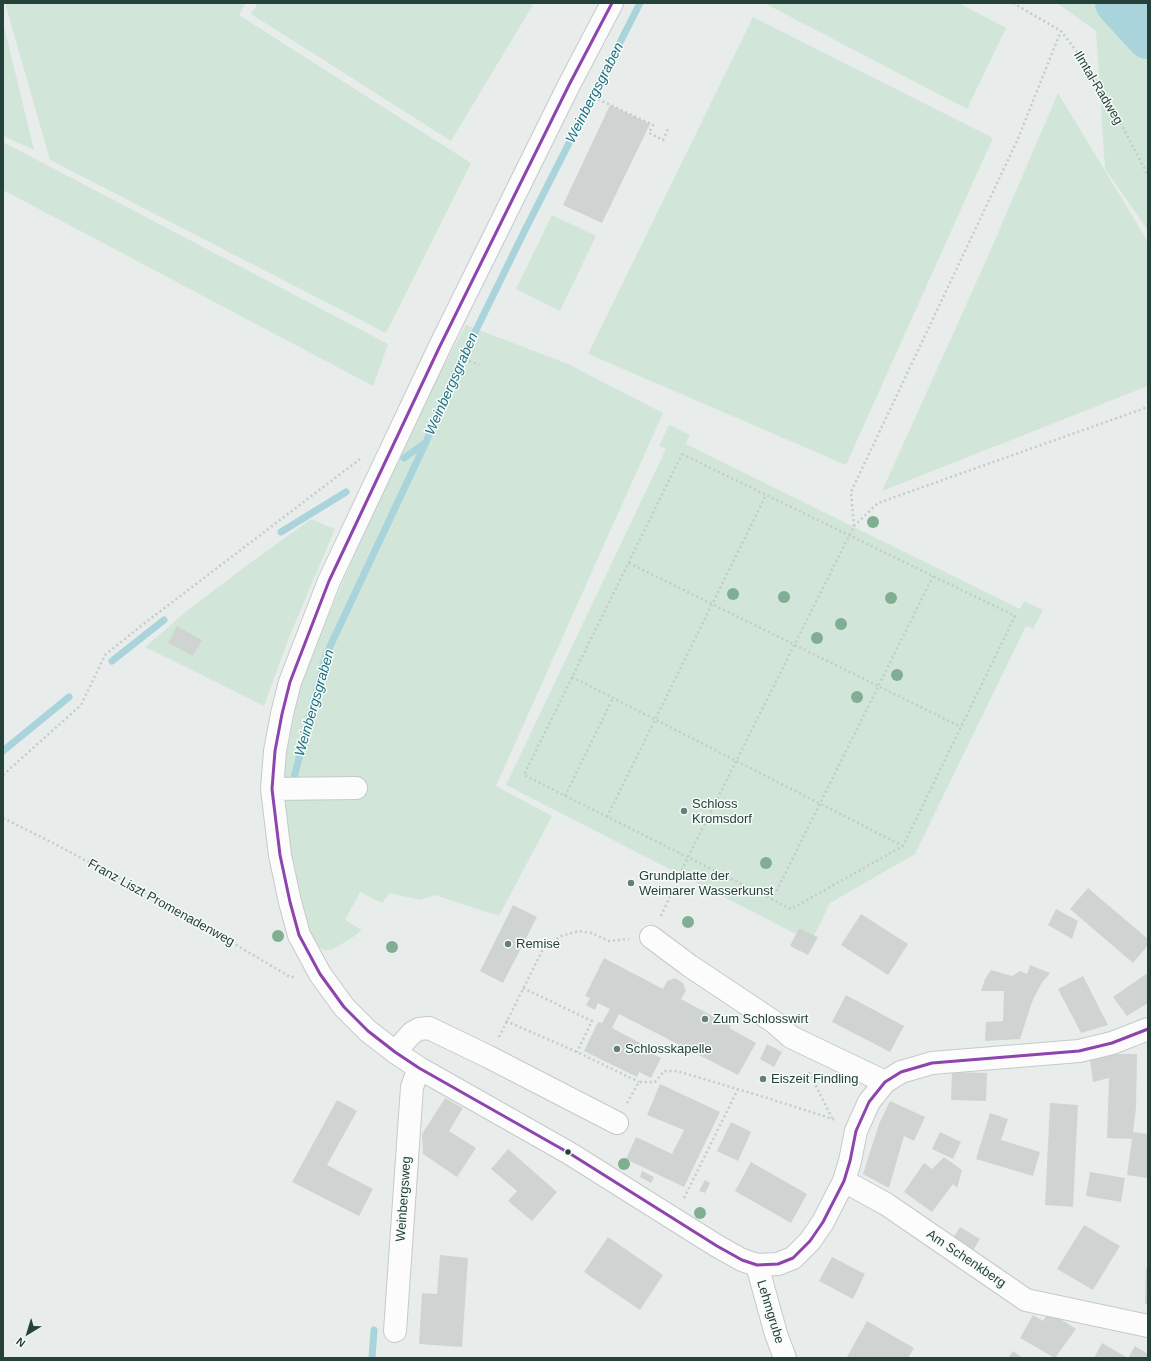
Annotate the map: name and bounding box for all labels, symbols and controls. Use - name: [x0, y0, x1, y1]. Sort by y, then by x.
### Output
- water label: Weinbergsgraben: [562, 40, 628, 146]
- street label: Ilmtal-Radweg: [1070, 48, 1126, 128]
- water label: Weinbergsgraben: [422, 330, 482, 438]
- water label: Weinbergsgraben: [292, 648, 338, 758]
- place label: Schloss Kromsdorf: [692, 796, 752, 827]
- marker: Schloss Kromsdorf: [679, 806, 689, 816]
- street label: Franz Liszt Promenadenweg: [85, 856, 237, 950]
- place label: Grundplatte der Weimarer Wasserkunst: [639, 868, 773, 899]
- marker: Grundplatte der Weimarer Wasserkunst: [626, 878, 636, 888]
- place label: Remise: [516, 936, 560, 952]
- marker: Remise: [503, 939, 513, 949]
- place label: Zum Schlosswirt: [713, 1011, 808, 1027]
- marker: Zum Schlosswirt: [700, 1014, 710, 1024]
- place label: Schlosskapelle: [625, 1041, 712, 1057]
- marker: Schlosskapelle: [612, 1044, 622, 1054]
- place label: Eiszeit Findling: [771, 1071, 858, 1087]
- marker: Eiszeit Findling: [758, 1074, 768, 1084]
- unlabelled marker: [563, 1147, 573, 1157]
- street label: Weinbergsweg: [393, 1156, 415, 1242]
- street label: Am Schenkberg: [923, 1227, 1009, 1291]
- street label: Lehmgrube: [753, 1278, 787, 1346]
- north arrow: [8, 1313, 48, 1353]
- text: N: [14, 1335, 27, 1350]

